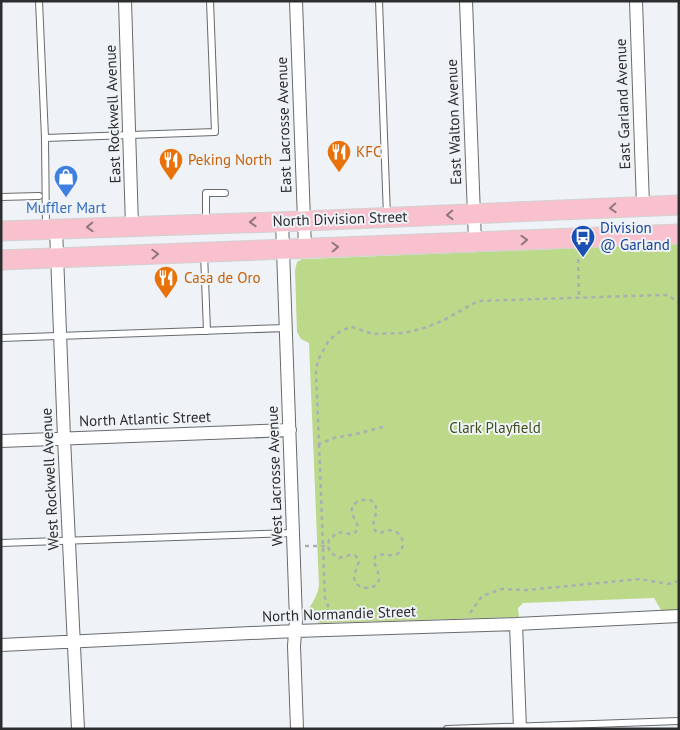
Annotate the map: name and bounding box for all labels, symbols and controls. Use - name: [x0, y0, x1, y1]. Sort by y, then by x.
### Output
- street label: East Garland Avenue: [611, 38, 634, 170]
- street label: East Rockwell Avenue: [101, 44, 124, 184]
- street label: East Lacrosse Avenue: [272, 57, 295, 193]
- street label: East Walton Avenue: [442, 59, 465, 185]
- restaurant icon: KFC: [326, 139, 352, 173]
- place label: KFC: [356, 142, 381, 161]
- restaurant icon: Peking North: [158, 147, 184, 181]
- place label: Peking North: [188, 150, 272, 169]
- shop icon: Muffler Mart: [53, 164, 79, 198]
- place label: Muffler Mart: [26, 198, 106, 217]
- one-way arrow: [608, 202, 616, 213]
- street label: North Division Street: [272, 207, 408, 230]
- one-way arrow: [446, 209, 454, 220]
- one-way arrow: [249, 217, 256, 227]
- place label: Division @ Garland: [600, 218, 670, 254]
- one-way arrow: [86, 222, 94, 232]
- bus stop icon: Division @ Garland: [570, 224, 596, 258]
- one-way arrow: [520, 235, 528, 245]
- one-way arrow: [331, 242, 339, 253]
- one-way arrow: [152, 249, 159, 259]
- restaurant icon: Casa de Oro: [153, 265, 179, 299]
- place label: Casa de Oro: [184, 268, 261, 287]
- street label: West Lacrosse Avenue: [263, 406, 286, 546]
- street label: West Rockwell Avenue: [36, 407, 63, 551]
- street label: North Atlantic Street: [79, 407, 211, 430]
- park label: Clark Playfield: [449, 418, 541, 437]
- street label: North Normandie Street: [262, 601, 416, 626]

